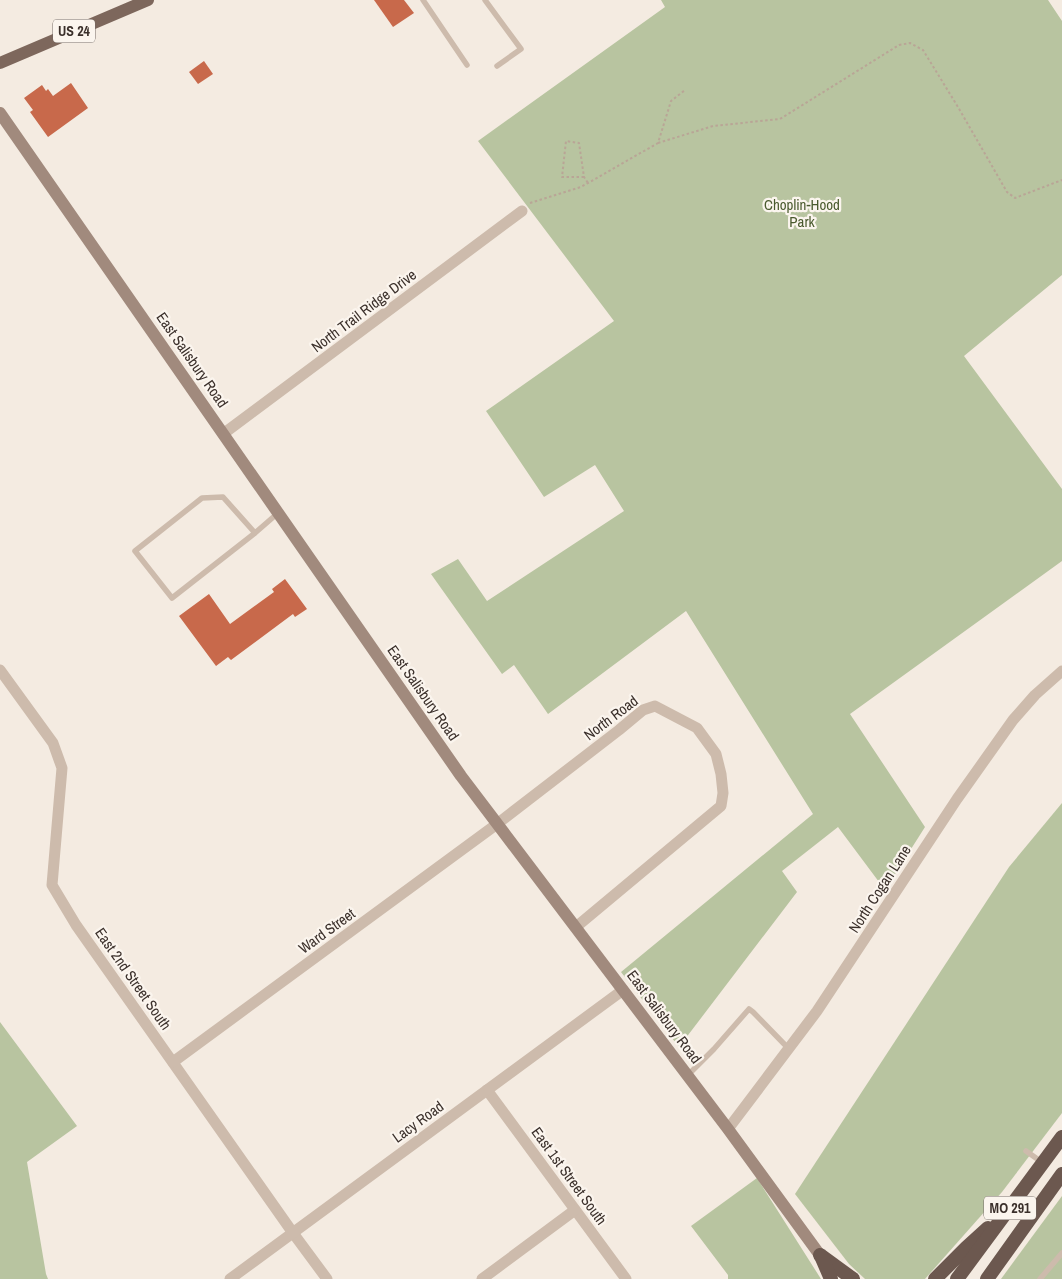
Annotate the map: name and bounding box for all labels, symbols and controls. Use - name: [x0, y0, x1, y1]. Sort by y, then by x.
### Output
- road number: US 24: [53, 20, 95, 42]
- park label: Choplin-Hood Park: [764, 194, 840, 232]
- street label: North Trail Ridge Drive: [307, 264, 421, 357]
- street label: East Salisbury Road: [152, 308, 233, 412]
- street label: East Salisbury Road: [383, 641, 464, 745]
- street label: North Road: [579, 690, 642, 745]
- street label: North Cogan Lane: [843, 841, 916, 937]
- street label: Ward Street: [294, 903, 360, 958]
- street label: East 2nd Street South: [90, 923, 177, 1034]
- street label: East Salisbury Road: [622, 966, 707, 1068]
- street label: Lacy Road: [388, 1096, 448, 1147]
- street label: East 1st Street South: [527, 1123, 612, 1229]
- road number: MO 291: [984, 1196, 1036, 1220]

